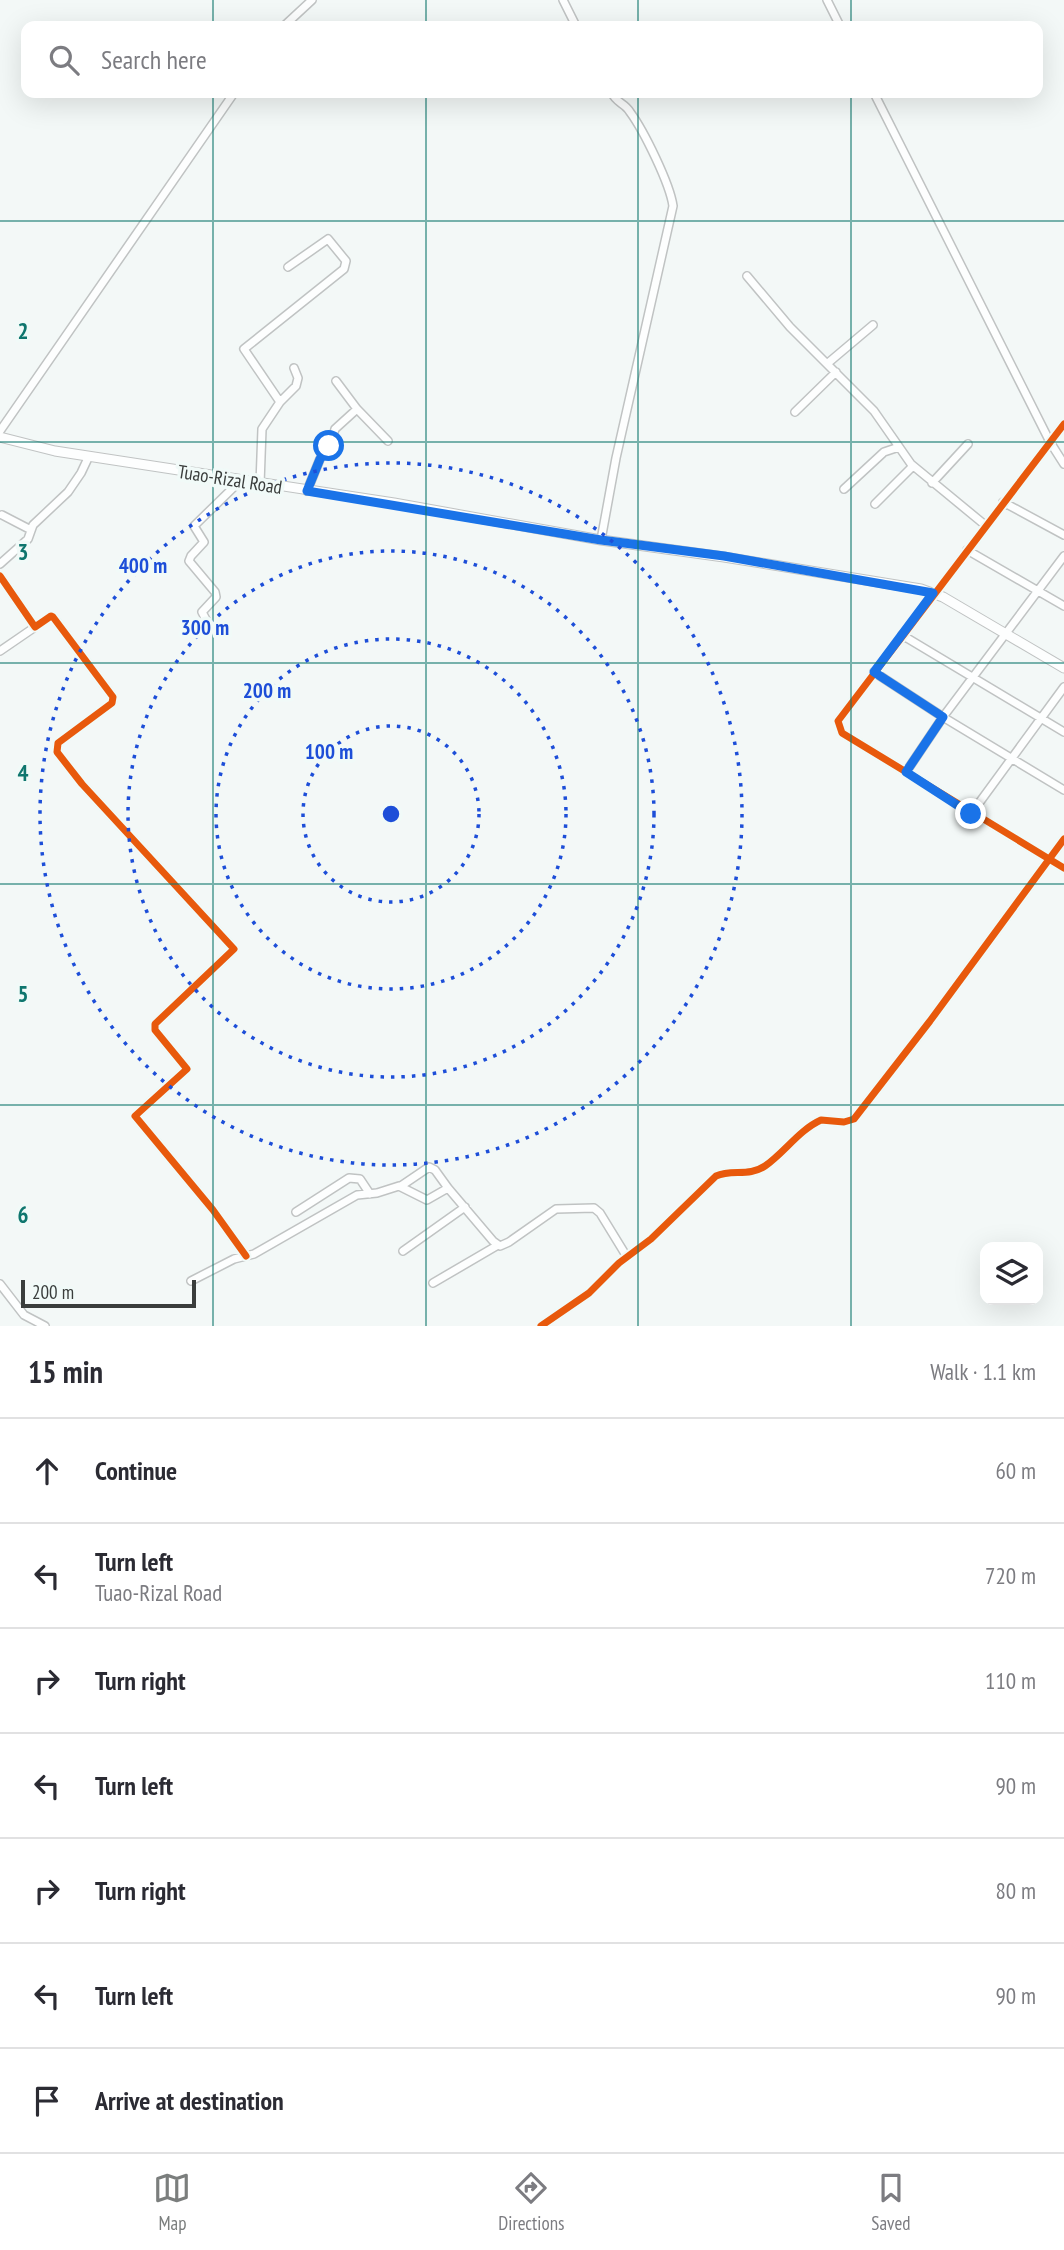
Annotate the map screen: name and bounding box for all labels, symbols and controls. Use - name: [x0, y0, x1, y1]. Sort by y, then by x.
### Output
- search box: [21, 21, 1043, 98]
- icon: search: [45, 41, 83, 79]
- text: Search here: [101, 43, 207, 76]
- text: 2: [18, 316, 29, 345]
- route start: [313, 430, 344, 461]
- street label: Tuao-Rizal Road: [176, 459, 284, 499]
- text: 3: [18, 537, 29, 566]
- text: 400 m: [119, 552, 167, 579]
- text: 300 m: [181, 614, 229, 641]
- text: 200 m: [243, 677, 291, 704]
- text: 100 m: [305, 738, 353, 765]
- text: 4: [18, 758, 29, 787]
- route end: [955, 798, 986, 829]
- centre of rings: [379, 802, 403, 826]
- text: 5: [18, 979, 29, 1008]
- text: 6: [18, 1200, 29, 1229]
- map controls: [980, 1242, 1043, 1305]
- button: layers: [980, 1242, 1043, 1305]
- scale bar: [21, 1277, 196, 1309]
- text: 200 m: [32, 1280, 74, 1304]
- text: 15 min: [28, 1352, 103, 1391]
- text: Walk · 1.1 km: [930, 1357, 1036, 1386]
- icon: ahead: [28, 1452, 66, 1490]
- text: Continue: [95, 1454, 177, 1487]
- text: 60 m: [995, 1456, 1036, 1485]
- text: Turn left: [95, 1545, 173, 1578]
- icon: left: [28, 1557, 66, 1595]
- text: 720 m: [985, 1561, 1036, 1590]
- text: Tuao-Rizal Road: [95, 1578, 222, 1607]
- icon: right: [28, 1662, 66, 1700]
- text: Turn right: [95, 1664, 186, 1697]
- text: 110 m: [985, 1666, 1036, 1695]
- icon: left: [28, 1767, 66, 1805]
- text: Turn left: [95, 1769, 173, 1802]
- text: 90 m: [995, 1771, 1036, 1800]
- icon: right: [28, 1872, 66, 1910]
- text: Turn right: [95, 1874, 186, 1907]
- text: 80 m: [995, 1876, 1036, 1905]
- icon: left: [28, 1977, 66, 2015]
- text: Turn left: [95, 1979, 173, 2012]
- text: 90 m: [995, 1981, 1036, 2010]
- icon: arrive: [28, 2082, 66, 2120]
- text: Arrive at destination: [95, 2084, 284, 2117]
- tab: Map: [153, 2169, 191, 2235]
- tab: Directions: [498, 2169, 564, 2235]
- tab: Saved: [871, 2169, 911, 2235]

